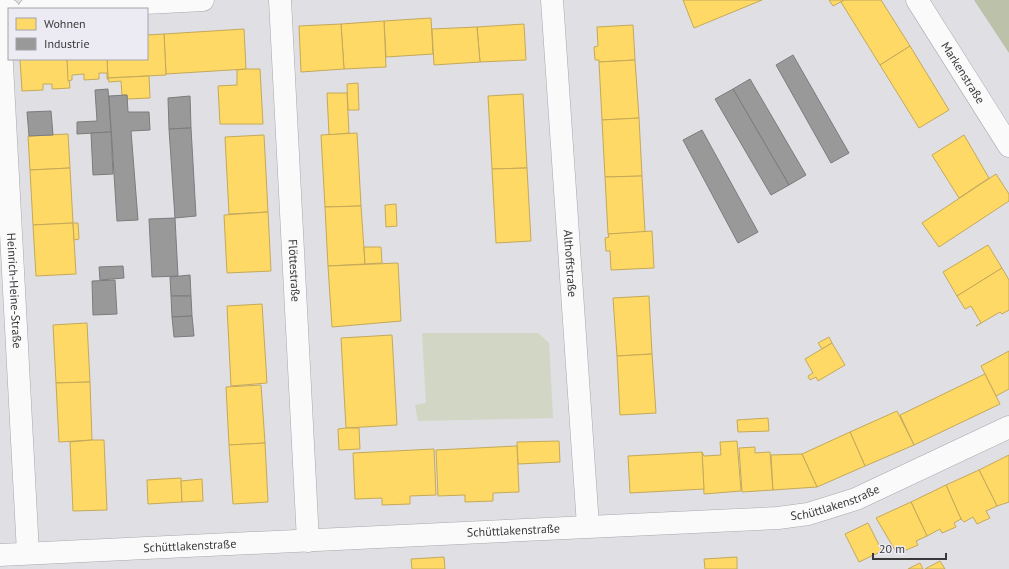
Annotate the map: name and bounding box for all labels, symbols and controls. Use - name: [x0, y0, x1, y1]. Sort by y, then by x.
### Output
- legend: [8, 8, 148, 60]
- text: Wohnen: [44, 16, 86, 31]
- text: Industrie: [44, 36, 90, 51]
- street label: Markenstraße: [938, 39, 988, 106]
- street label: Althoffstraße: [561, 229, 580, 298]
- street label: Heinrich-Heine-Straße: [4, 232, 25, 349]
- street label: Flöttestraße: [285, 239, 304, 302]
- street label: Schüttlakenstraße: [789, 481, 882, 523]
- street label: Schüttlakenstraße: [467, 520, 560, 540]
- scale bar: [873, 535, 946, 561]
- street label: Schüttlakenstraße: [143, 536, 237, 555]
- text: 20 m: [879, 541, 905, 556]

